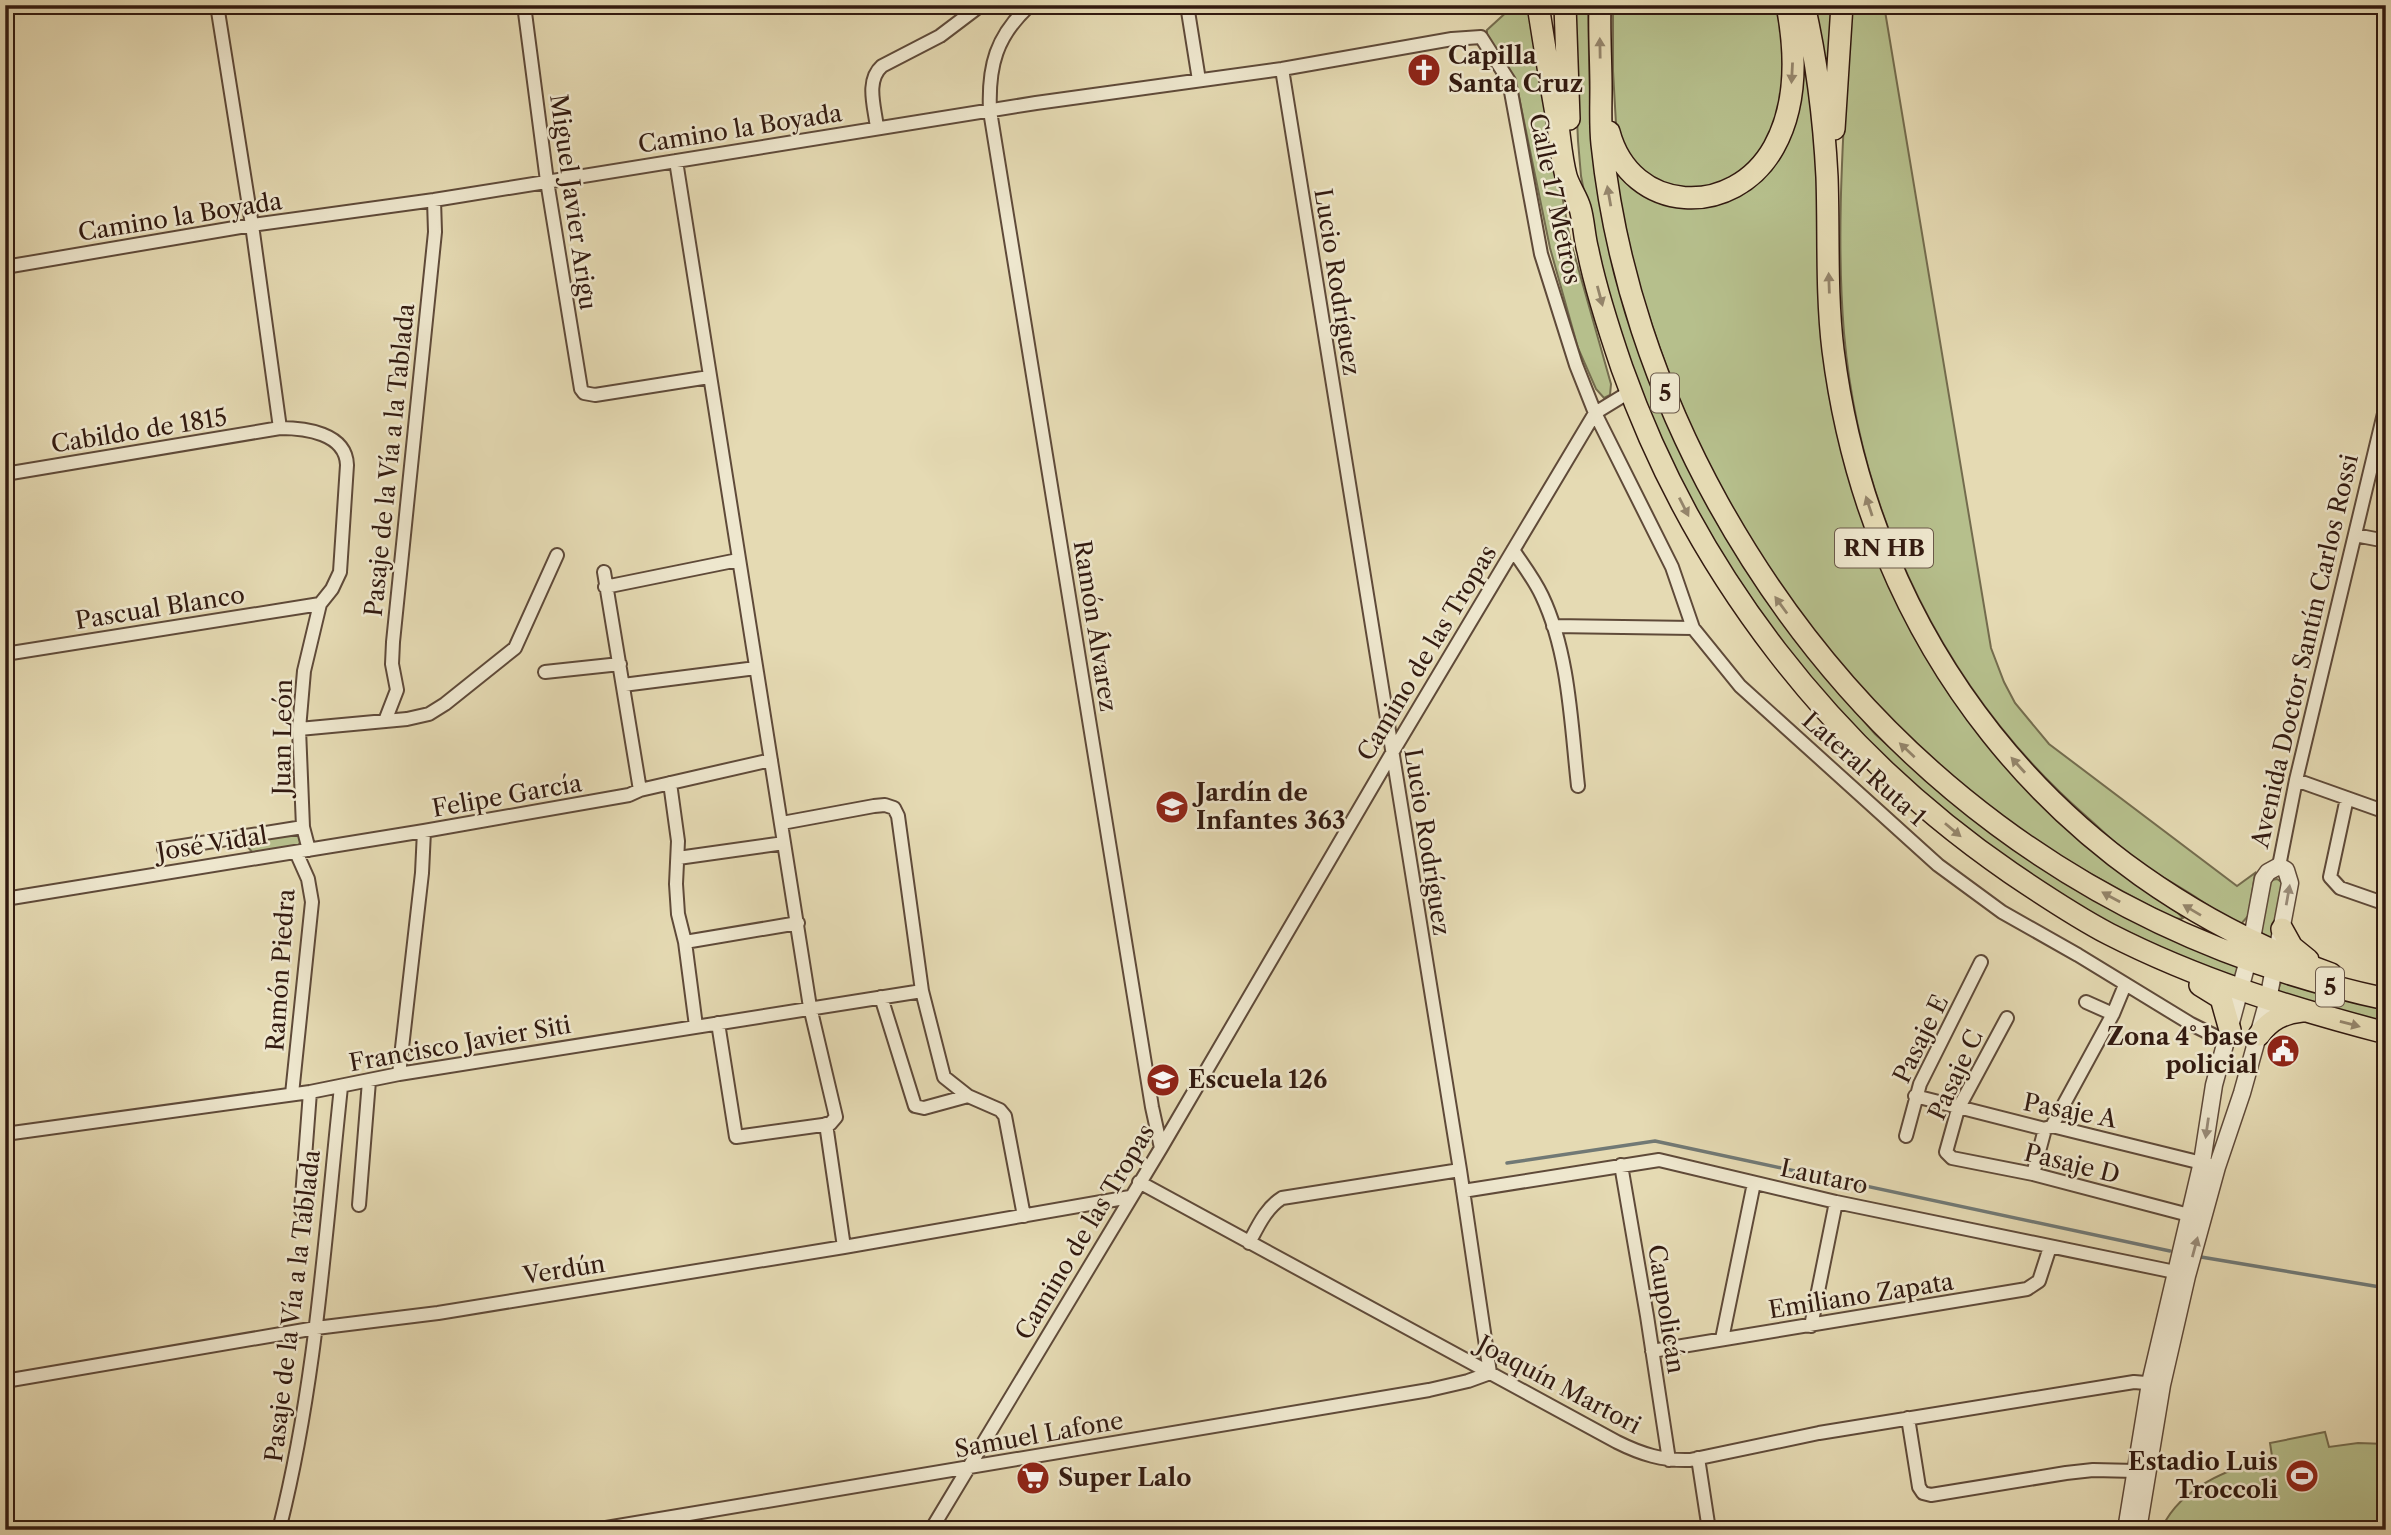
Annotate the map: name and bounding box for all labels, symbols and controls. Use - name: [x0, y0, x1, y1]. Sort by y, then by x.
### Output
- one-way arrow: [1594, 37, 1606, 59]
- place label: Capilla Santa Cruz: [1448, 41, 1583, 98]
- church icon: Capilla Santa Cruz: [1405, 51, 1443, 89]
- one-way arrow: [1787, 62, 1798, 84]
- street label: Miguel Javier Arigu: [544, 92, 603, 312]
- street label: Camino la Boyada: [636, 98, 844, 159]
- street label: Calle 17 Metros: [1523, 111, 1588, 287]
- one-way arrow: [1603, 185, 1614, 207]
- street label: Camino la Boyada: [76, 186, 284, 247]
- street label: Lucio Rodríguez: [1308, 186, 1367, 377]
- one-way arrow: [1823, 272, 1834, 294]
- one-way arrow: [1595, 286, 1606, 308]
- street label: Pasaje de la Vía a la Tablada: [359, 302, 420, 618]
- road number: 5: [1651, 374, 1679, 412]
- street label: Cabildo de 1815: [49, 402, 229, 459]
- street label: Avenida Doctor Santín Carlos Rossi: [2245, 451, 2364, 852]
- one-way arrow: [1863, 495, 1874, 516]
- one-way arrow: [1678, 497, 1689, 517]
- road number: RN HB: [1835, 528, 1933, 568]
- street label: Ramón Álvarez: [1068, 538, 1123, 714]
- street label: Camino de las Tropas: [1351, 540, 1502, 766]
- street label: Pascual Blanco: [73, 580, 247, 635]
- one-way arrow: [1774, 596, 1788, 614]
- street label: Juan León: [267, 679, 298, 799]
- street label: Lateral Ruta 1: [1797, 706, 1932, 832]
- one-way arrow: [1899, 742, 1916, 758]
- street label: Lucio Rodríguez: [1398, 746, 1457, 937]
- one-way arrow: [2010, 756, 2026, 774]
- street label: Felipe García: [430, 768, 584, 823]
- place label: Jardín de Infantes 363: [1192, 778, 1345, 835]
- school or university icon: Jardín de Infantes 363: [1153, 788, 1191, 826]
- street label: José Vidal: [151, 820, 269, 867]
- one-way arrow: [1944, 822, 1962, 838]
- one-way arrow: [2283, 884, 2294, 906]
- street label: Ramón Piedra: [260, 888, 301, 1052]
- one-way arrow: [2101, 891, 2120, 903]
- one-way arrow: [2183, 904, 2202, 916]
- road number: 5: [2316, 968, 2344, 1006]
- street label: Pasaje E: [1887, 990, 1954, 1088]
- street label: Francisco Javier Siti: [347, 1010, 573, 1077]
- one-way arrow: [2339, 1019, 2361, 1030]
- place label: Zona 4° base policial: [2107, 1022, 2258, 1079]
- street label: Pasaje C: [1922, 1025, 1989, 1125]
- public building icon: Zona 4° base policial: [2264, 1032, 2302, 1070]
- school or university icon: Escuela 126: [1144, 1061, 1182, 1099]
- place label: Escuela 126: [1188, 1065, 1327, 1094]
- street label: Pasaje A: [2021, 1087, 2121, 1134]
- one-way arrow: [2201, 1117, 2212, 1139]
- street label: Camino de las Tropas: [1009, 1119, 1160, 1345]
- street label: Pasaje D: [2021, 1138, 2123, 1189]
- street label: Pasaje de la Vía a la Tablada: [259, 1148, 326, 1464]
- street label: Lautaro: [1778, 1153, 1871, 1200]
- one-way arrow: [2190, 1236, 2201, 1258]
- street label: Caupolicán: [1642, 1242, 1691, 1375]
- street label: Verdún: [520, 1249, 607, 1290]
- street label: Emiliano Zapata: [1766, 1267, 1956, 1324]
- street label: Joaquín Martori: [1469, 1327, 1646, 1440]
- street label: Samuel Lafone: [952, 1405, 1126, 1464]
- place label: Estadio Luis Troccoli: [2128, 1447, 2278, 1504]
- sports icon: Estadio Luis Troccoli: [2283, 1457, 2321, 1495]
- supermarket icon: Super Lalo: [1014, 1459, 1052, 1497]
- place label: Super Lalo: [1058, 1463, 1191, 1492]

